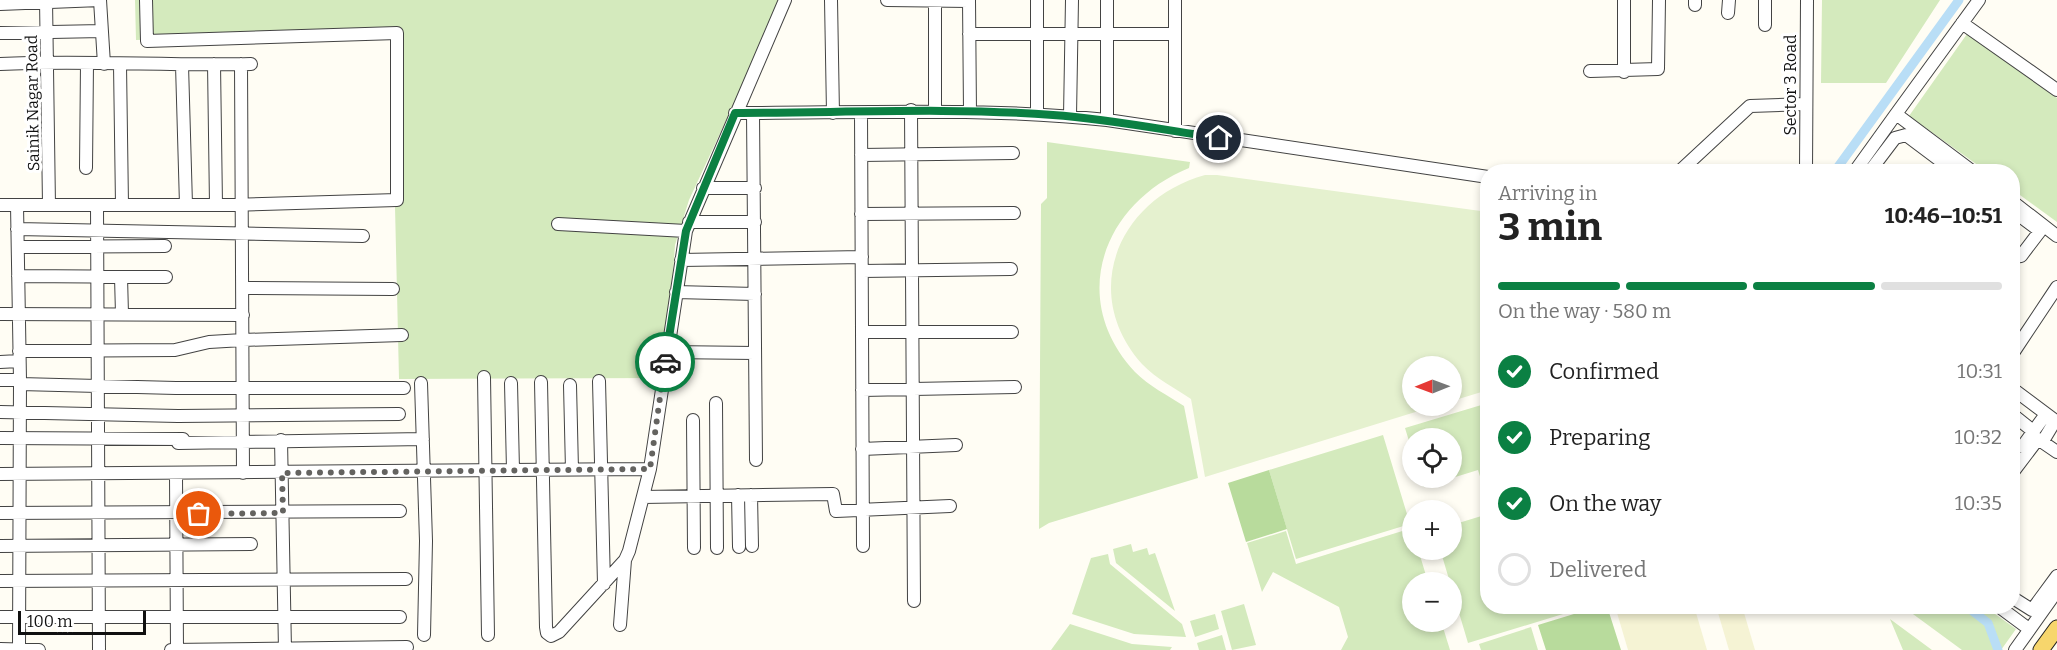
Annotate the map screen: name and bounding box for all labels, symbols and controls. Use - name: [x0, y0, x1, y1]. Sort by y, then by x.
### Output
- street label: Sainik Nagar Road: [22, 34, 43, 171]
- street label: Sector 3 Road: [1781, 34, 1800, 136]
- pin: [1193, 112, 1244, 163]
- icon: home: [1202, 121, 1235, 154]
- text: Arriving in: [1498, 181, 1597, 205]
- text: 10:46–10:51: [1885, 202, 2002, 229]
- text: 3 min: [1498, 204, 1602, 250]
- text: On the way · 580 m: [1498, 299, 1671, 323]
- courier: [635, 332, 695, 392]
- icon: car: [649, 346, 682, 379]
- icon: check: [1498, 355, 1531, 388]
- north arrow: [1402, 356, 1462, 416]
- map controls: [1402, 356, 1462, 632]
- text: Confirmed: [1549, 358, 1659, 385]
- text: 10:31: [1957, 359, 2002, 383]
- icon: check: [1498, 421, 1531, 454]
- text: Preparing: [1549, 424, 1651, 451]
- text: 10:32: [1955, 425, 2002, 449]
- button: locate: [1402, 428, 1462, 488]
- icon: check: [1498, 487, 1531, 520]
- pin: [173, 488, 224, 539]
- text: On the way: [1549, 490, 1661, 517]
- text: 10:35: [1955, 491, 2002, 515]
- icon: bag: [182, 497, 215, 530]
- button: +: [1402, 500, 1462, 560]
- text: Delivered: [1549, 556, 1647, 583]
- button: −: [1402, 572, 1462, 632]
- scale bar: [18, 608, 146, 636]
- text: 100 m: [27, 612, 72, 631]

